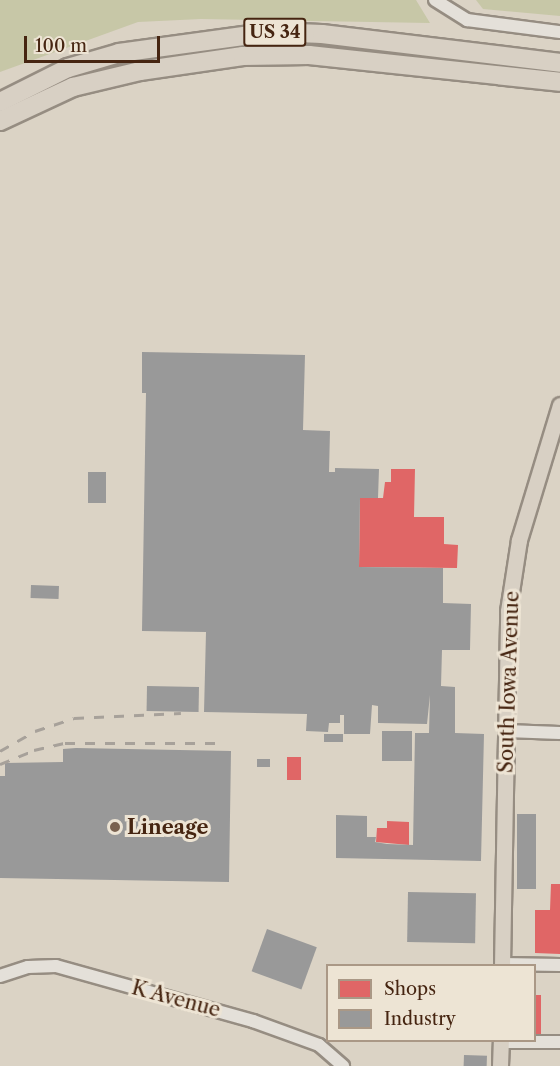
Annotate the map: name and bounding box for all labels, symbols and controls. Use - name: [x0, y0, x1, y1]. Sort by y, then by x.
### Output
- road number: US 34: [242, 17, 308, 47]
- scale bar: [27, 24, 164, 62]
- text: 100 m: [35, 35, 87, 57]
- street label: South Iowa Avenue: [494, 590, 524, 774]
- place label: Lineage: [127, 815, 209, 839]
- marker: Lineage: [108, 820, 122, 834]
- legend: [326, 964, 536, 1042]
- street label: K Avenue: [128, 976, 224, 1022]
- text: Shops: [384, 978, 436, 1000]
- text: Industry: [384, 1008, 456, 1030]

